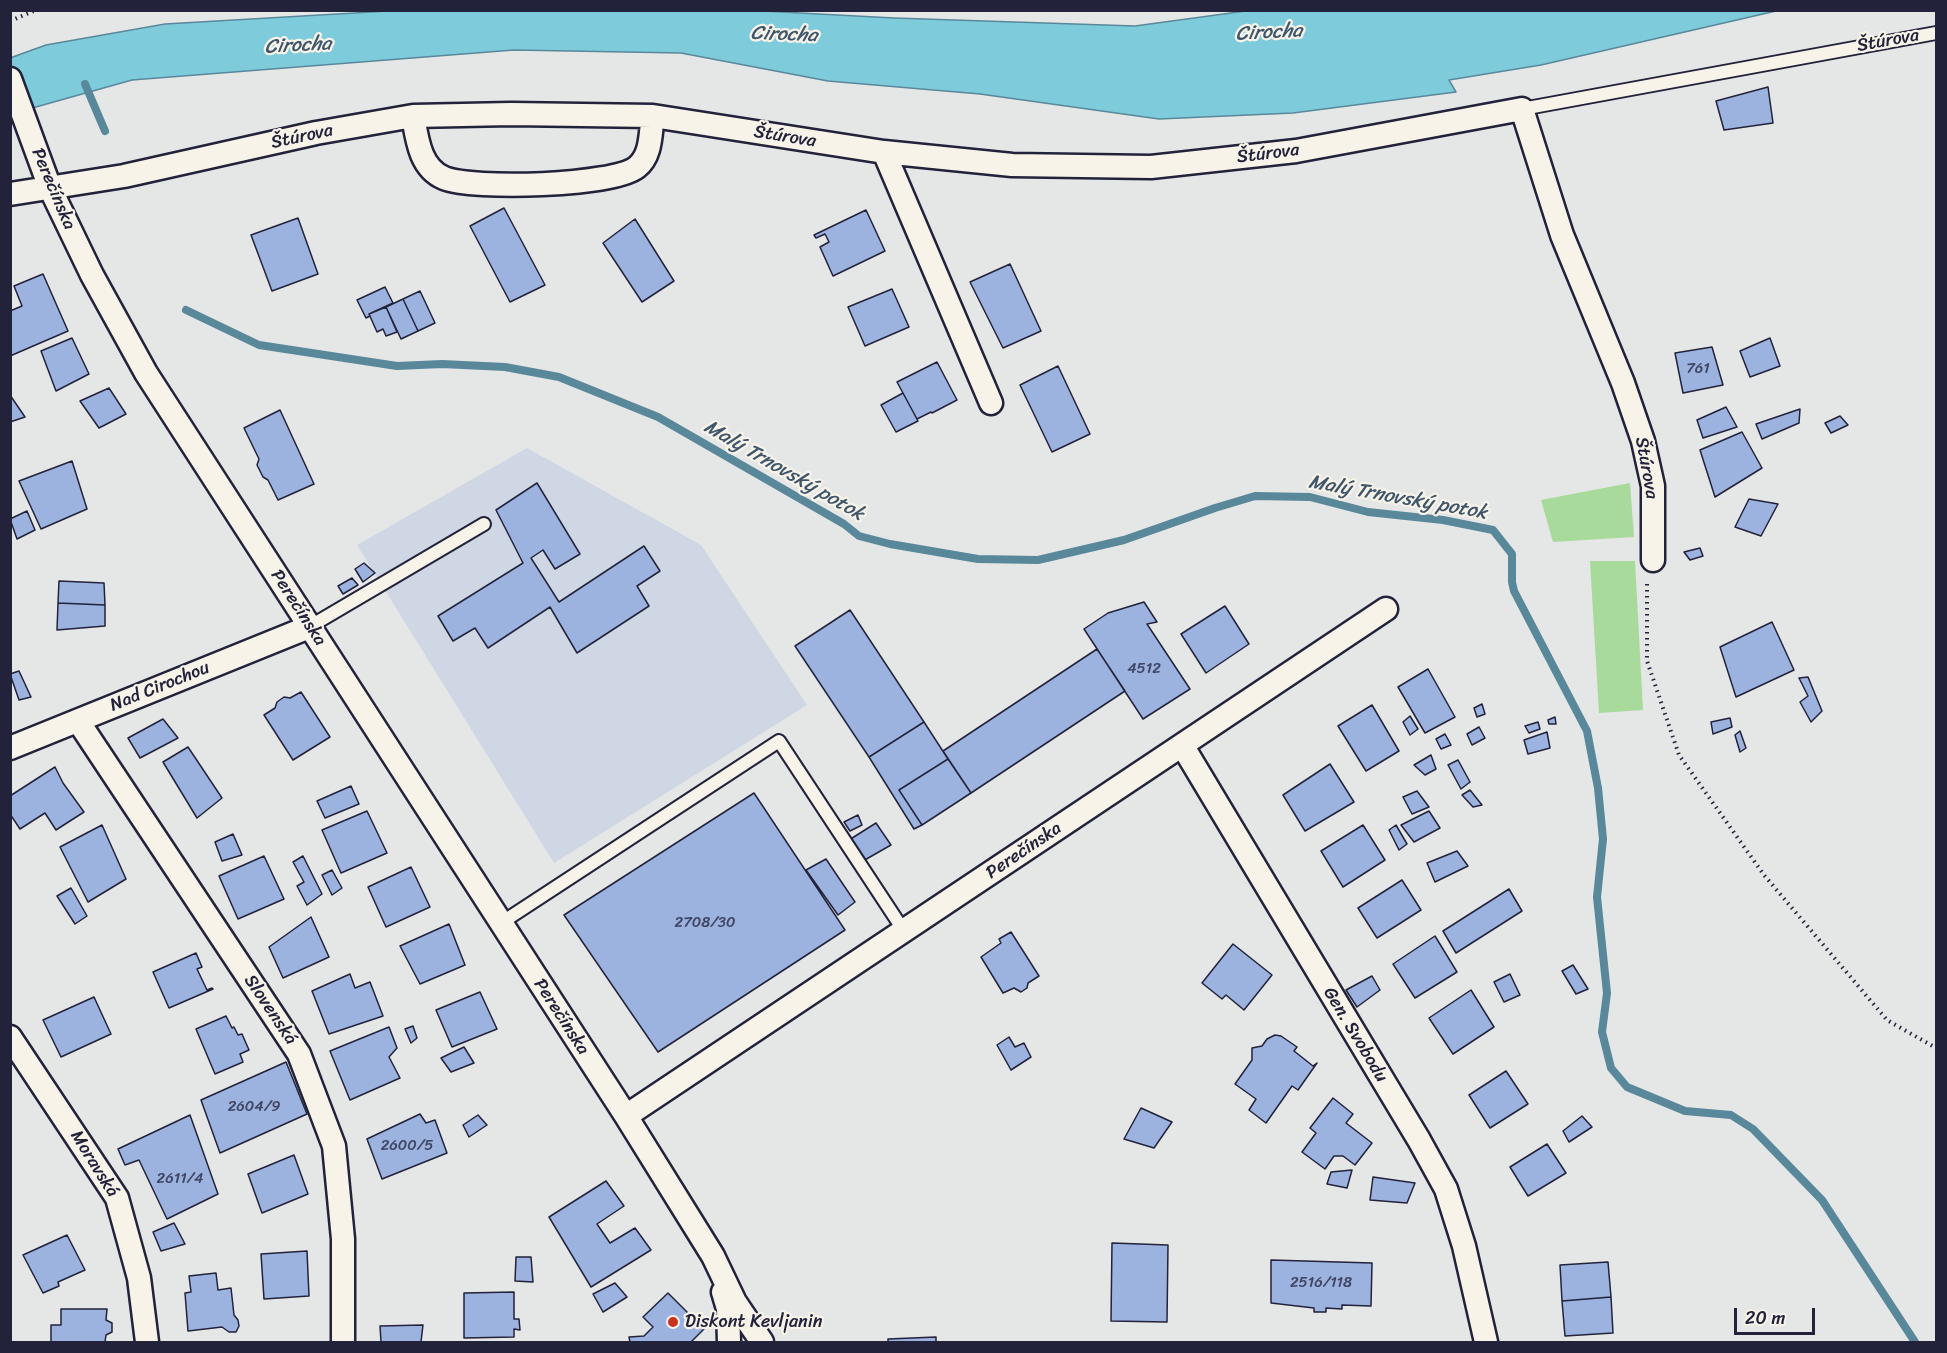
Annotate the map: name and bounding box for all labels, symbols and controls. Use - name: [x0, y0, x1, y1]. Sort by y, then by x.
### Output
- water label: Cirocha: [1235, 19, 1303, 47]
- water label: Cirocha: [750, 22, 818, 48]
- street label: Štúrova: [1855, 25, 1921, 57]
- water label: Cirocha: [264, 32, 332, 60]
- street label: Štúrova: [269, 120, 335, 154]
- street label: Štúrova: [752, 121, 818, 153]
- street label: Štúrova: [1236, 139, 1300, 169]
- street label: Perečínska: [26, 145, 80, 233]
- house number: 761: [1686, 360, 1710, 378]
- water label: Malý Trnovský potok: [700, 415, 868, 527]
- street label: Štúrova: [1630, 435, 1662, 501]
- water label: Malý Trnovský potok: [1307, 470, 1489, 526]
- street label: Perečínska: [265, 566, 331, 650]
- street label: Nad Cirochou: [107, 657, 213, 717]
- house number: 4512: [1127, 660, 1161, 678]
- street label: Perečínska: [982, 818, 1066, 884]
- house number: 2708/30: [675, 914, 735, 932]
- street label: Slovenská: [239, 971, 301, 1049]
- street label: Perečínska: [528, 975, 594, 1059]
- street label: Gen. Svobodu: [1318, 984, 1392, 1086]
- house number: 2604/9: [228, 1098, 280, 1116]
- street label: Moravská: [65, 1127, 123, 1201]
- house number: 2600/5: [381, 1137, 433, 1155]
- house number: 2611/4: [157, 1170, 203, 1188]
- house number: 2516/118: [1290, 1274, 1352, 1292]
- scale bar: [1737, 1296, 1818, 1334]
- text: 20 m: [1745, 1302, 1785, 1334]
- place label: Diskont Kevljanin: [685, 1311, 822, 1333]
- marker: Diskont Kevljanin: [666, 1315, 680, 1329]

